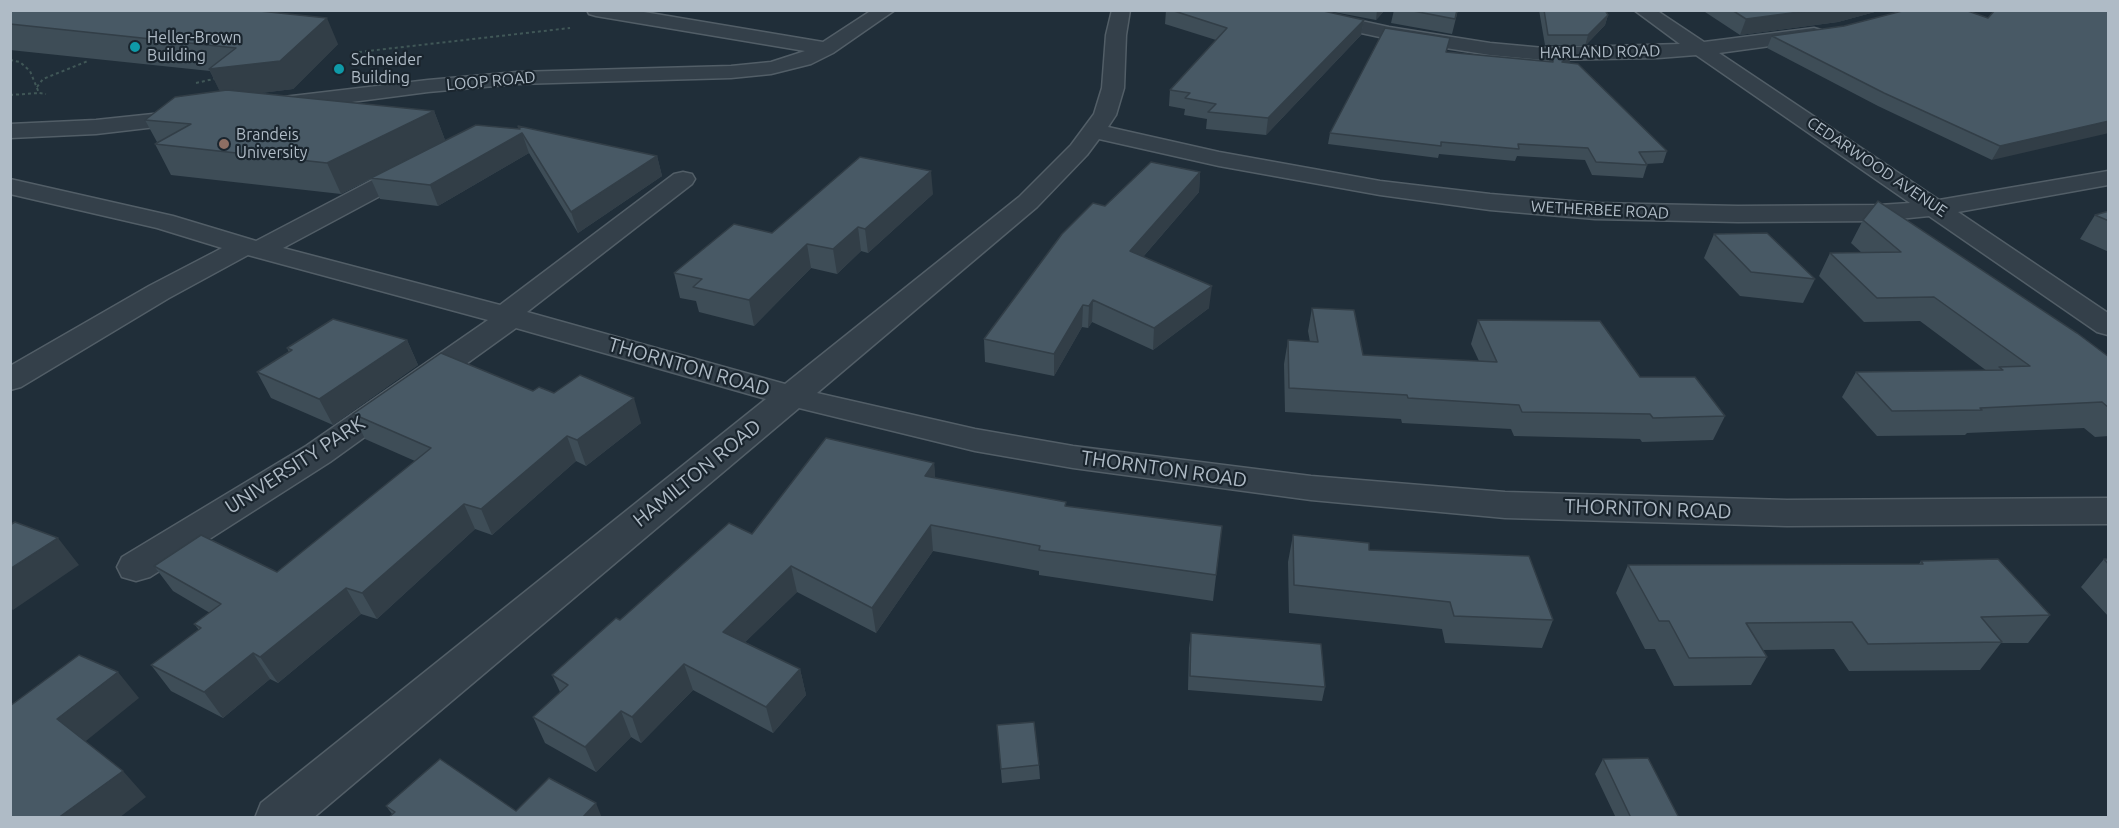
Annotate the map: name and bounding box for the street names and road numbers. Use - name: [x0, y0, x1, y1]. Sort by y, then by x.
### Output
- street label: HARLAND ROAD: [1539, 41, 1661, 63]
- street label: LOOP ROAD: [446, 68, 536, 94]
- street label: CEDARWOOD AVENUE: [1803, 113, 1951, 221]
- street label: WETHERBEE ROAD: [1530, 197, 1670, 223]
- street label: THORNTON ROAD: [605, 332, 773, 402]
- street label: UNIVERSITY PARK: [221, 411, 369, 519]
- street label: HAMILTON ROAD: [628, 414, 766, 532]
- street label: THORNTON ROAD: [1079, 445, 1249, 493]
- street label: THORNTON ROAD: [1564, 494, 1732, 524]

